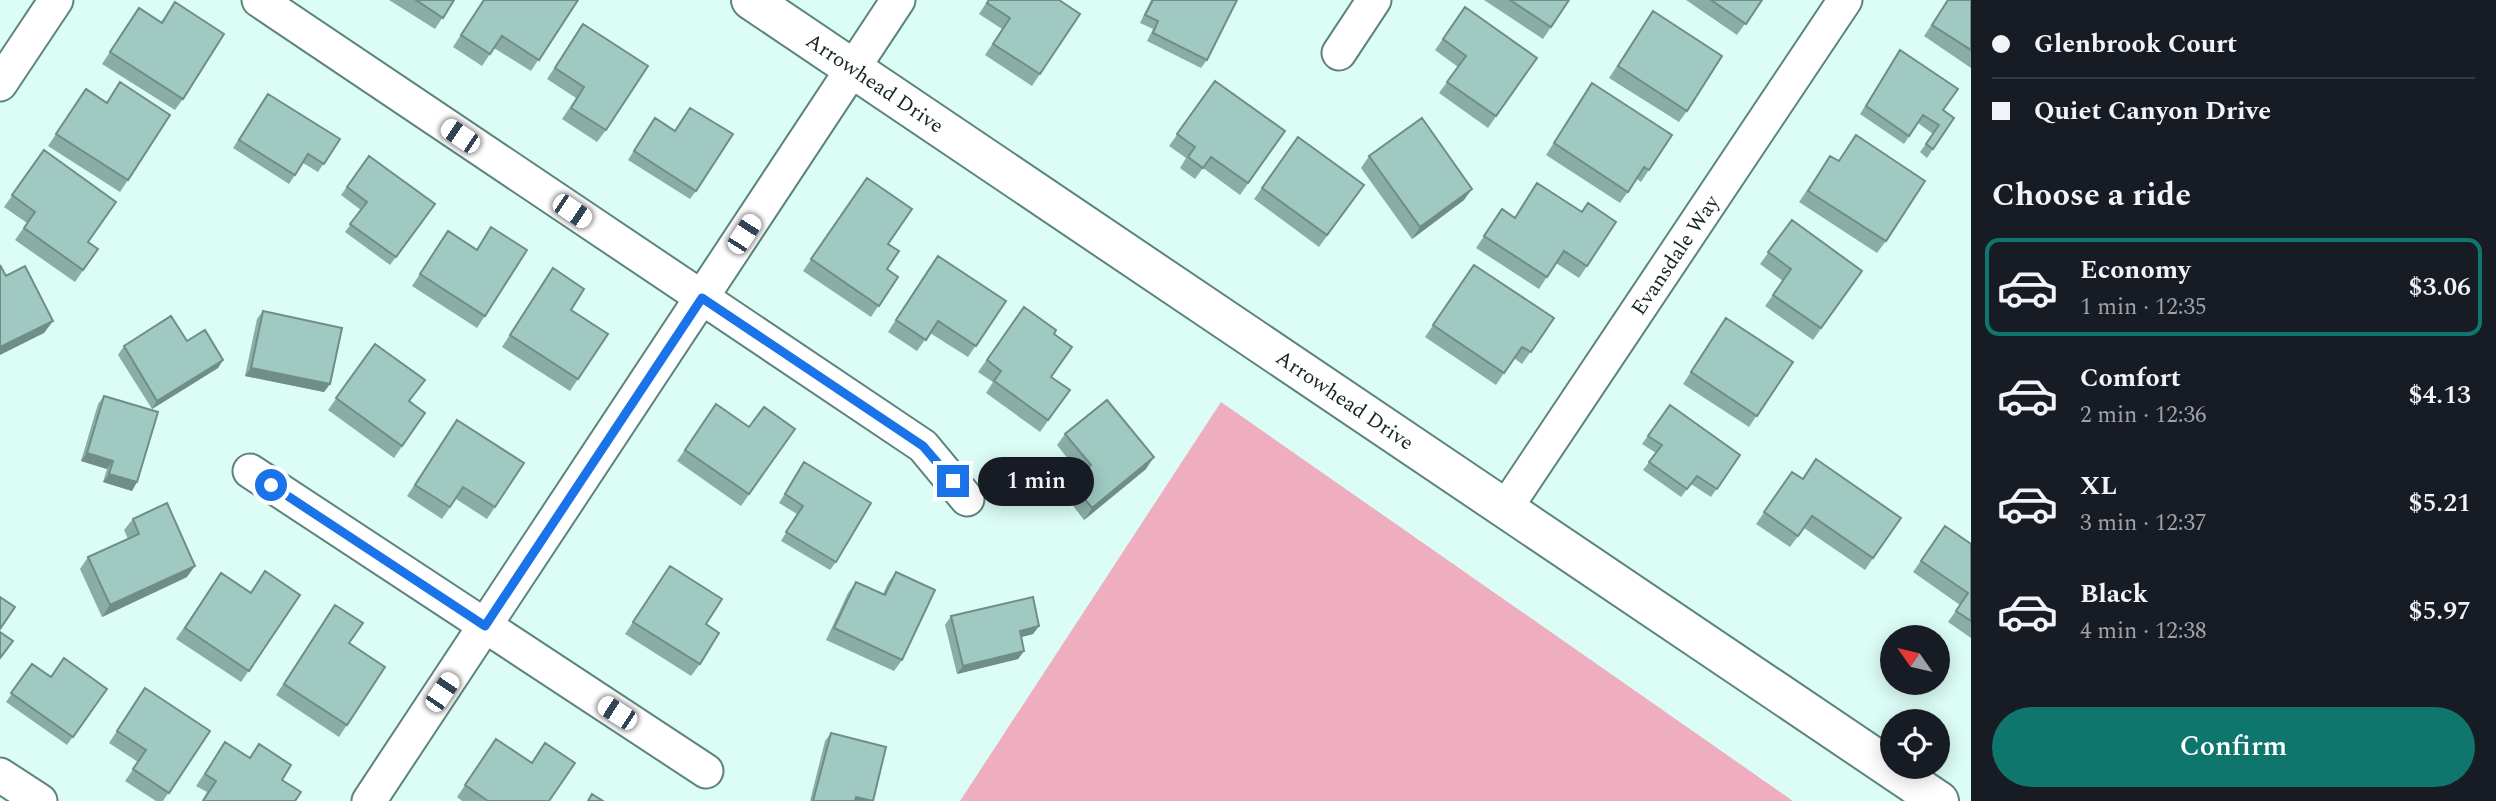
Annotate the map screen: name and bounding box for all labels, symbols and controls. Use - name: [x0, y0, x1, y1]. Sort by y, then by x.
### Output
- text: Glenbrook Court: [2034, 24, 2237, 64]
- street label: Arrowhead Drive: [799, 26, 950, 142]
- text: Quiet Canyon Drive: [2034, 91, 2271, 131]
- car: [437, 116, 484, 156]
- text: Choose a ride: [1992, 171, 2191, 220]
- street label: Evansdale Way: [1624, 188, 1729, 322]
- car: [549, 191, 596, 231]
- car: [724, 211, 765, 257]
- text: Economy: [2080, 250, 2190, 290]
- icon: car: [1996, 256, 2059, 319]
- text: $3.06: [2408, 267, 2471, 307]
- text: 1 min · 12:35: [2080, 290, 2207, 325]
- street label: Arrowhead Drive: [1269, 343, 1420, 459]
- text: Comfort: [2080, 358, 2181, 398]
- icon: car: [1996, 364, 2059, 427]
- text: $4.13: [2408, 375, 2471, 415]
- text: 2 min · 12:36: [2080, 398, 2207, 433]
- callout: 1 min: [978, 456, 1093, 505]
- text: 1 min: [1006, 464, 1066, 499]
- route end: [937, 465, 969, 497]
- text: XL: [2080, 466, 2117, 506]
- route start: [255, 469, 287, 501]
- icon: car: [1996, 472, 2059, 535]
- text: $5.21: [2408, 483, 2471, 523]
- text: 3 min · 12:37: [2080, 506, 2207, 541]
- text: Black: [2080, 574, 2148, 614]
- icon: car: [1996, 580, 2059, 643]
- text: $5.97: [2408, 591, 2471, 631]
- text: 4 min · 12:38: [2080, 614, 2207, 649]
- north arrow: [1880, 625, 1950, 695]
- map controls: [1880, 625, 1950, 779]
- car: [422, 669, 463, 715]
- car: [594, 693, 641, 733]
- button: Confirm: [1992, 707, 2475, 787]
- button: locate: [1880, 709, 1950, 779]

